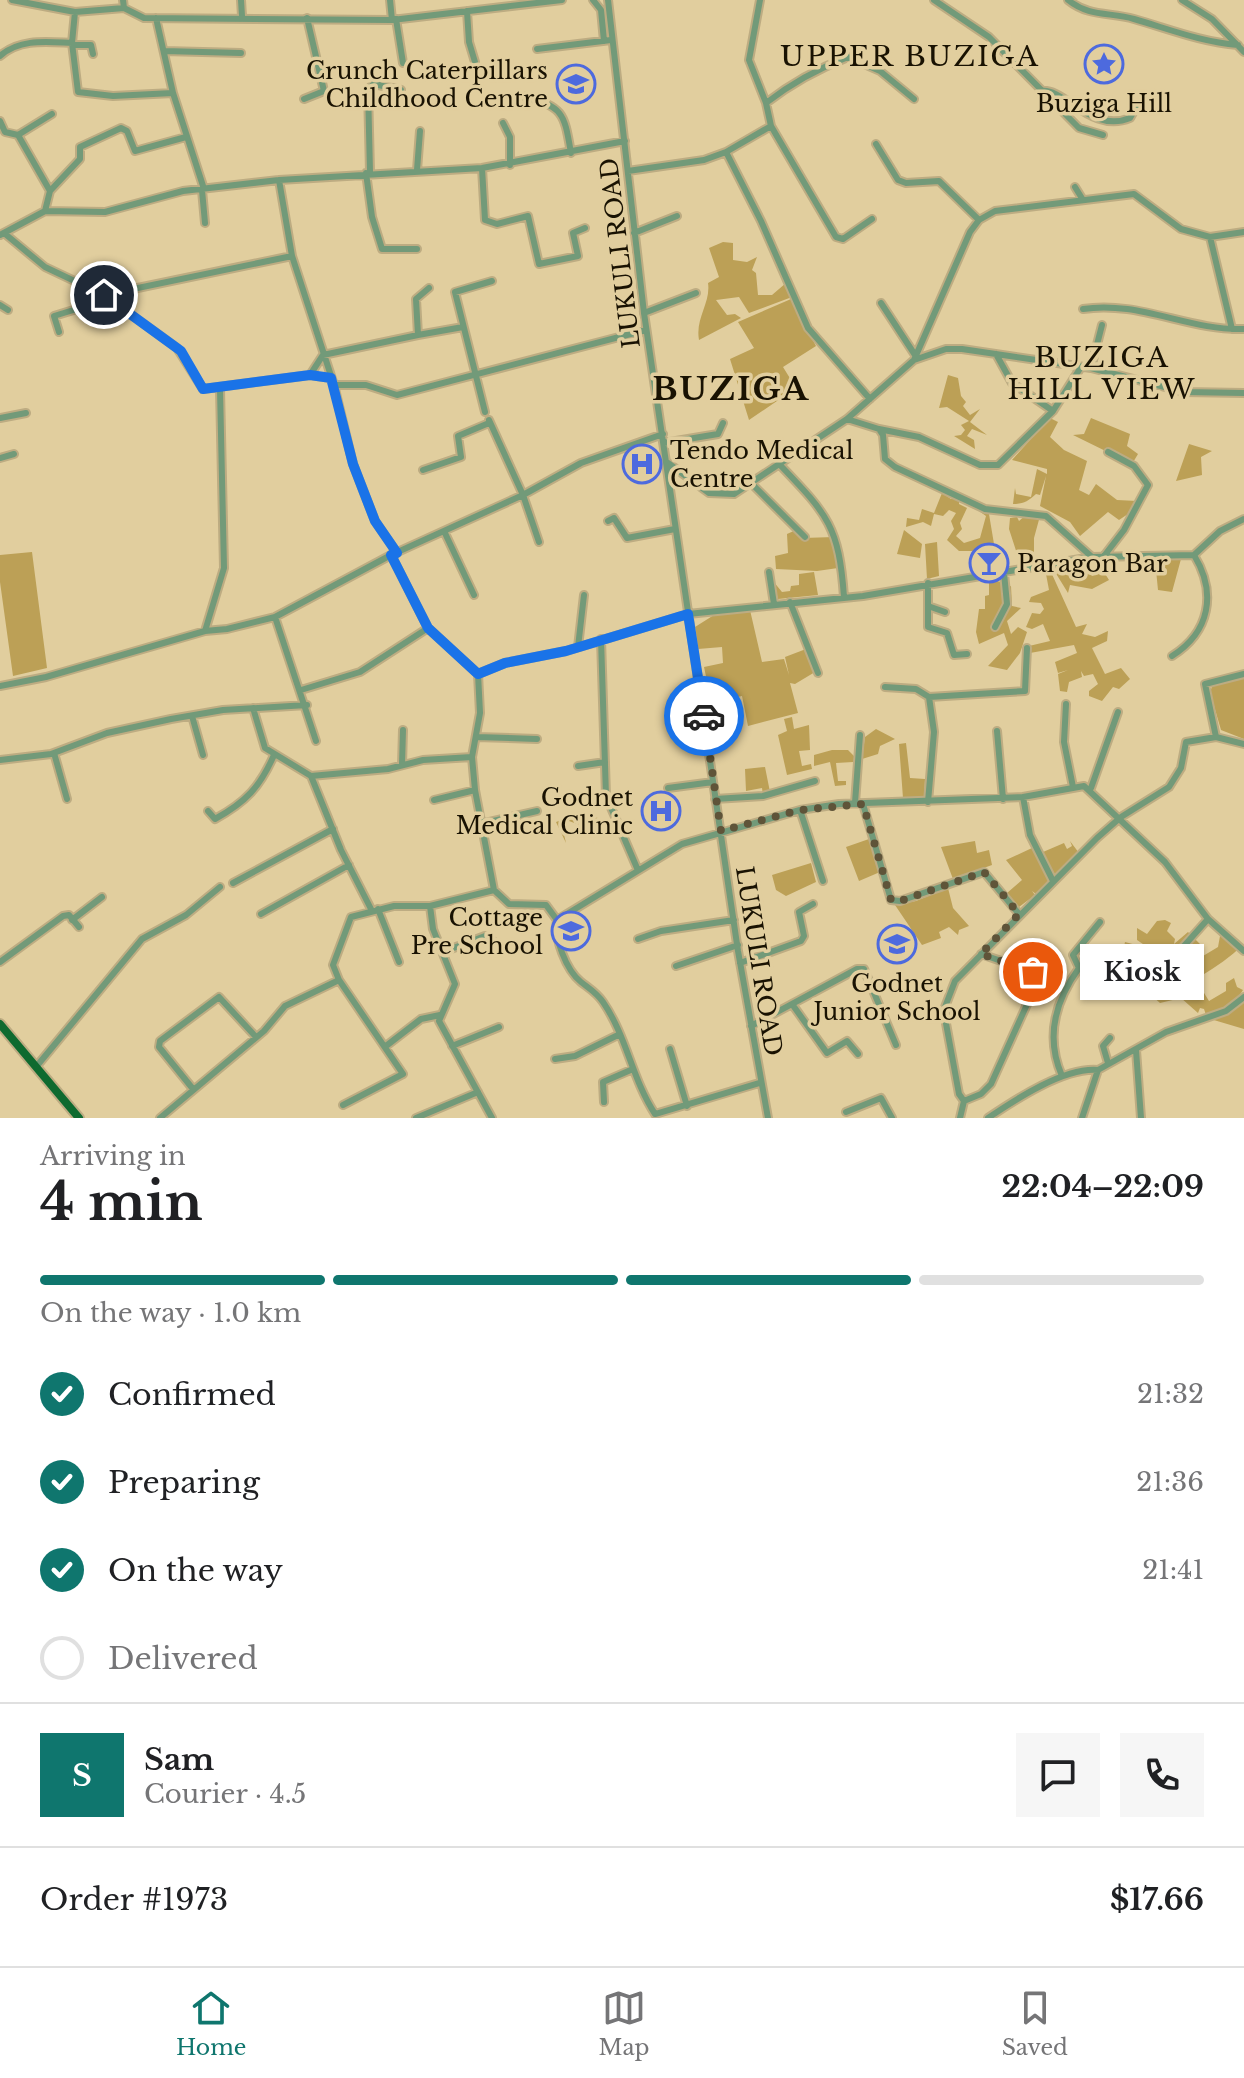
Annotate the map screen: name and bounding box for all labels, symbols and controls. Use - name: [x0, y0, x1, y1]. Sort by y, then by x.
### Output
- district label: UPPER BUZIGA: [780, 39, 1040, 74]
- place icon: Buziga Hill: [1083, 43, 1125, 85]
- place label: Crunch Caterpillars Childhood Centre: [306, 56, 548, 113]
- school or university icon: Crunch Caterpillars Childhood Centre: [555, 63, 597, 105]
- place label: Buziga Hill: [1036, 89, 1172, 118]
- street label: LUKULI ROAD: [594, 156, 646, 350]
- pin: [70, 261, 138, 329]
- icon: home: [82, 273, 126, 317]
- district label: BUZIGA HILL VIEW: [1007, 340, 1197, 407]
- district label: BUZIGA: [652, 369, 810, 409]
- place label: Tendo Medical Centre: [670, 436, 854, 493]
- hospital icon: Tendo Medical Centre: [621, 443, 663, 485]
- bar icon: Paragon Bar: [968, 542, 1010, 584]
- place label: Paragon Bar: [1017, 549, 1168, 578]
- courier: [664, 676, 744, 756]
- icon: car: [682, 694, 726, 738]
- place label: Godnet Medical Clinic: [456, 783, 633, 840]
- hospital icon: Godnet Medical Clinic: [640, 790, 682, 832]
- street label: LUKULI ROAD: [730, 864, 788, 1058]
- place label: Cottage Pre School: [411, 903, 543, 960]
- school or university icon: Cottage Pre School: [550, 910, 592, 952]
- school or university icon: Godnet Junior School: [876, 923, 918, 965]
- pin: [999, 938, 1067, 1006]
- callout: Kiosk: [1081, 944, 1205, 1000]
- icon: bag: [1011, 950, 1055, 994]
- text: Kiosk: [1103, 956, 1181, 988]
- place label: Godnet Junior School: [810, 969, 981, 1026]
- text: Arriving in: [40, 1140, 186, 1172]
- text: 22:04–22:09: [1002, 1168, 1204, 1205]
- text: 4 min: [40, 1170, 202, 1234]
- text: On the way · 1.0 km: [40, 1297, 301, 1329]
- icon: check: [40, 1372, 84, 1416]
- text: Confirmed: [108, 1376, 276, 1413]
- text: 21:32: [1137, 1378, 1204, 1410]
- icon: check: [40, 1460, 84, 1504]
- text: Preparing: [108, 1464, 260, 1501]
- text: 21:36: [1136, 1466, 1204, 1498]
- icon: check: [40, 1548, 84, 1592]
- text: On the way: [108, 1552, 283, 1589]
- text: 21:41: [1142, 1554, 1204, 1586]
- text: Delivered: [108, 1640, 258, 1677]
- button: chat: [1016, 1733, 1100, 1817]
- button: phone: [1120, 1733, 1204, 1817]
- text: Sam: [144, 1741, 214, 1778]
- text: S: [72, 1757, 92, 1794]
- text: Courier · 4.5: [144, 1778, 306, 1810]
- text: Order #1973: [40, 1881, 228, 1918]
- text: $17.66: [1110, 1881, 1204, 1918]
- tab: Home: [176, 1986, 246, 2061]
- tab: Map: [598, 1986, 650, 2061]
- tab: Saved: [1002, 1986, 1068, 2061]

